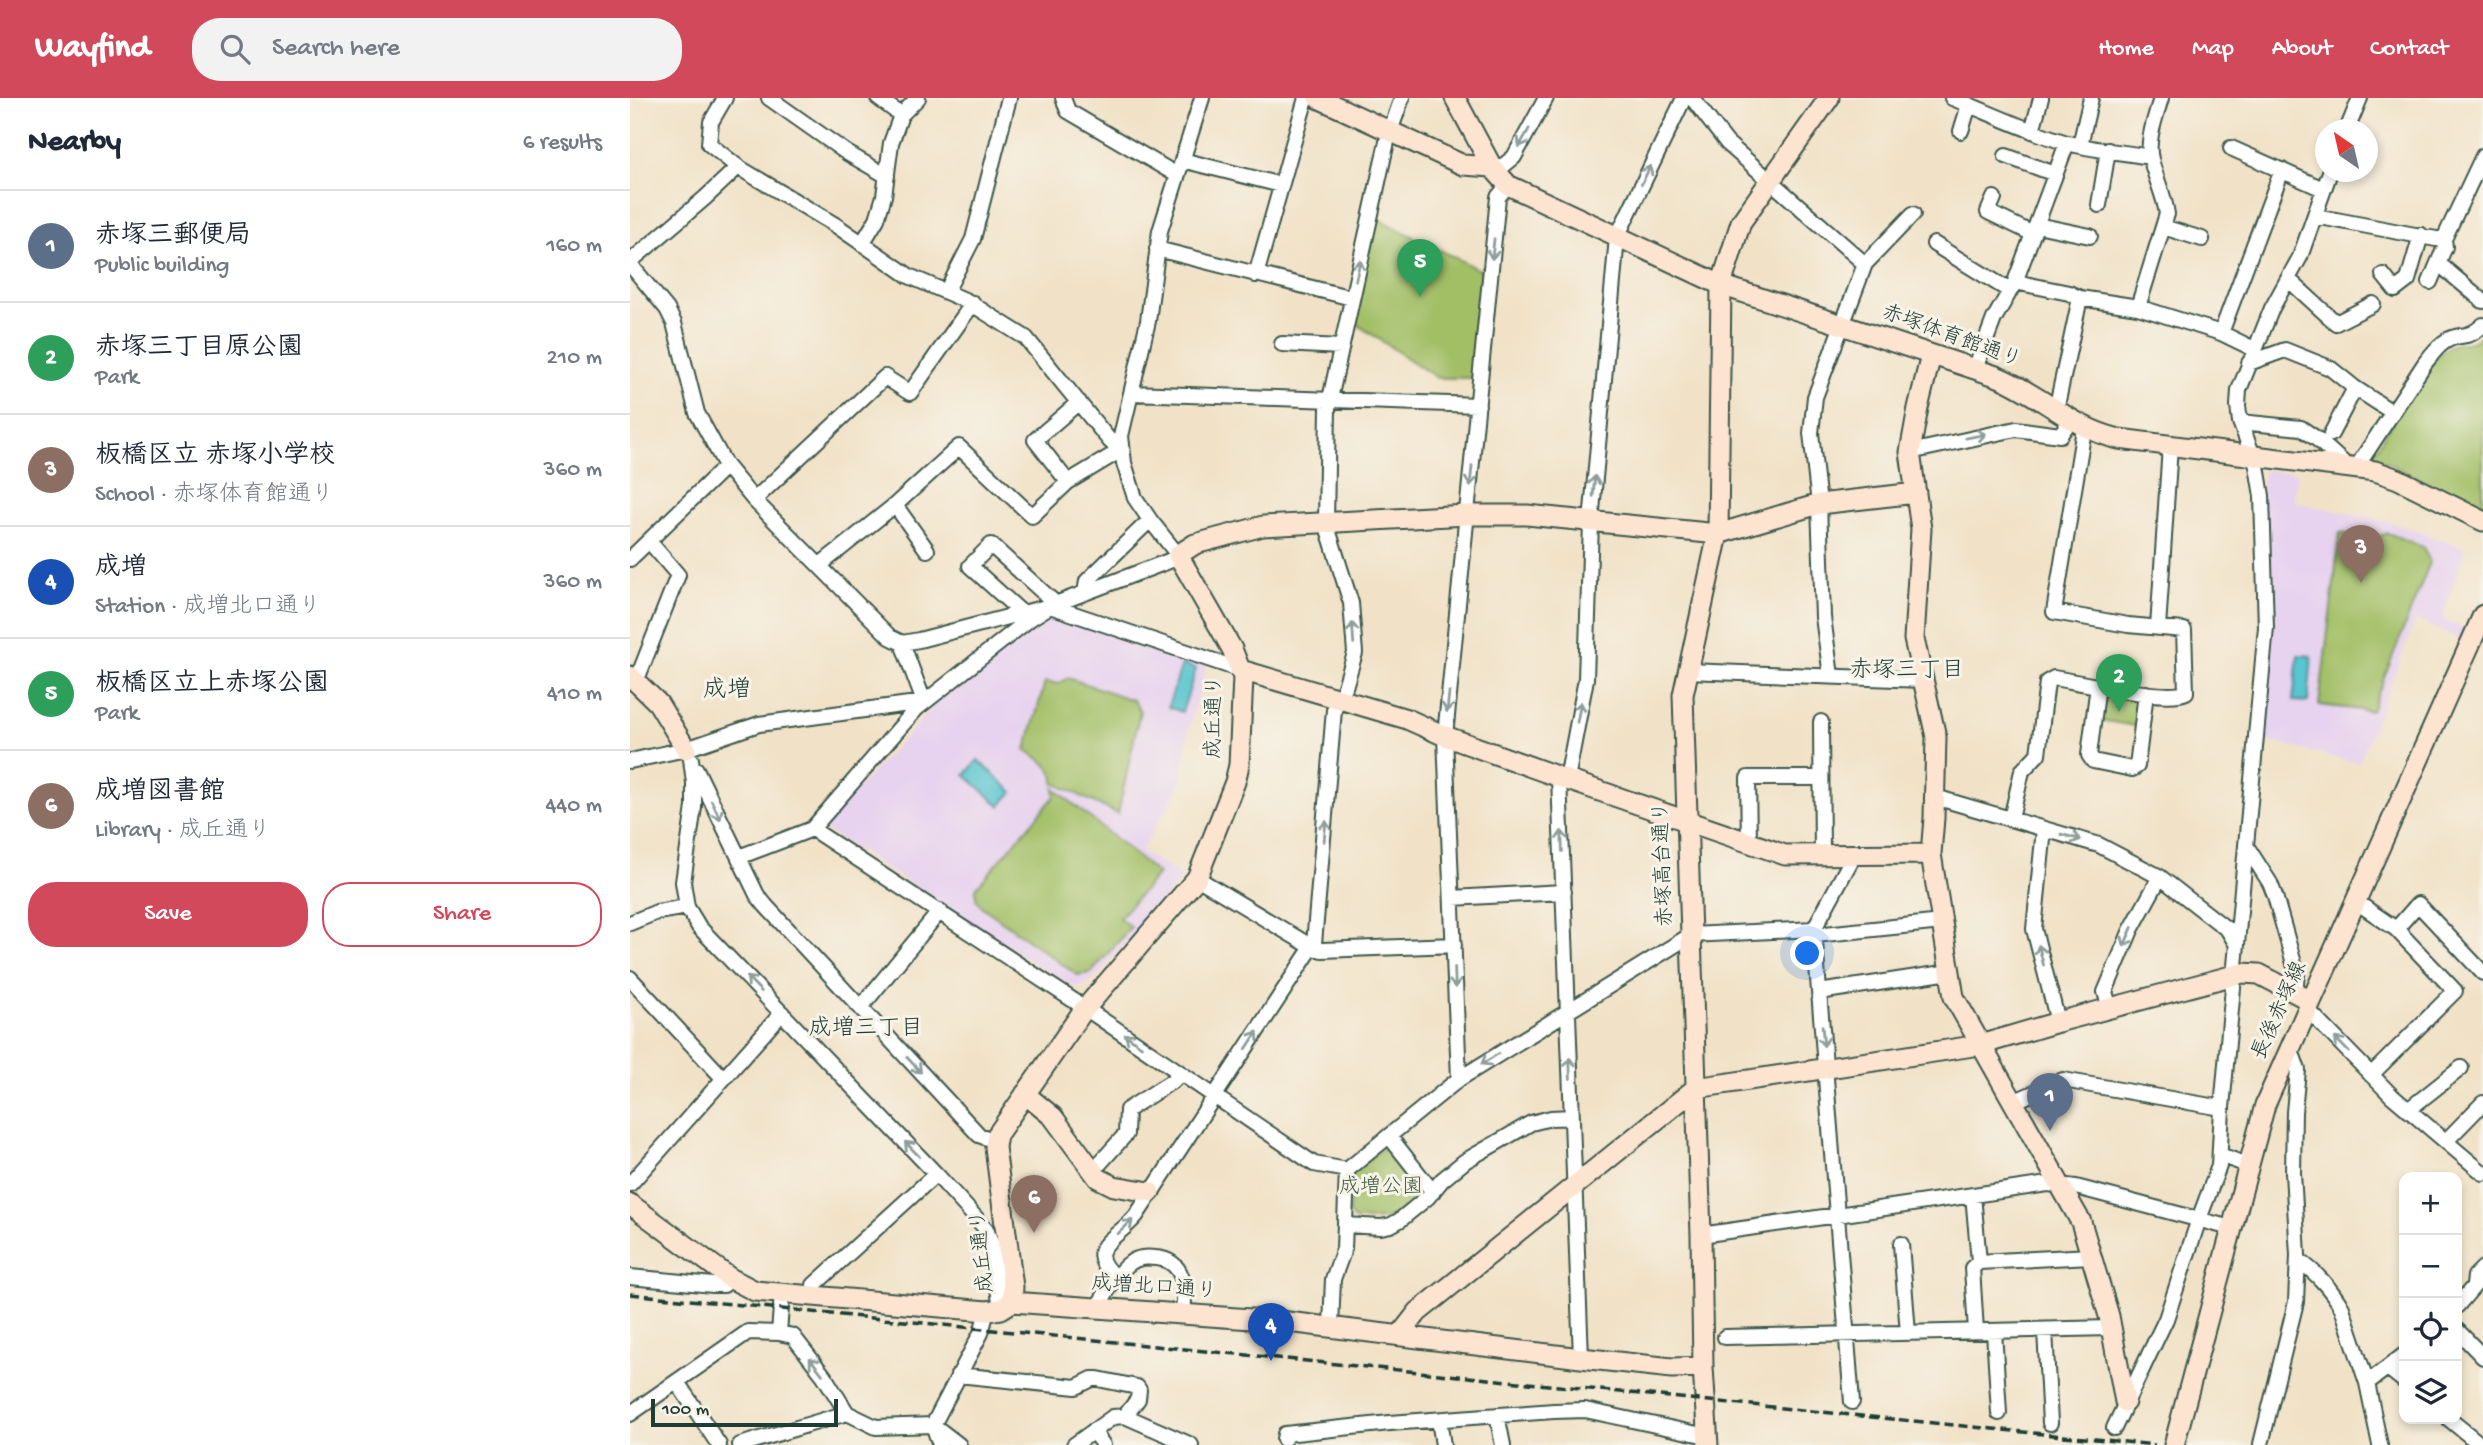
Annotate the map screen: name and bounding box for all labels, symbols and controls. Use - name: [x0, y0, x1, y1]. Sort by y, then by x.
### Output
- search box: [192, 18, 682, 81]
- text: Wayfind: [35, 30, 150, 68]
- icon: search: [216, 30, 254, 68]
- text: Search here: [272, 34, 400, 65]
- text: Home: [2098, 35, 2154, 64]
- text: Map: [2192, 35, 2234, 64]
- text: About: [2272, 35, 2332, 64]
- text: Contact: [2370, 35, 2448, 64]
- north arrow: [2315, 119, 2378, 182]
- text: Nearby: [28, 126, 121, 161]
- one-way arrow: [1517, 128, 1531, 148]
- text: 6 results: [523, 130, 602, 157]
- one-way arrow: [1640, 165, 1654, 186]
- text: 赤塚三郵便局: [95, 222, 251, 253]
- text: 1: [46, 233, 56, 260]
- text: 160 m: [546, 233, 602, 260]
- one-way arrow: [1486, 238, 1499, 260]
- pin: 5: [1397, 239, 1443, 297]
- text: Public building: [95, 253, 229, 280]
- one-way arrow: [1352, 259, 1366, 282]
- street label: 赤塚体育館通り: [1878, 299, 2025, 375]
- text: 赤塚三丁目原公園: [95, 334, 303, 365]
- text: 2: [45, 345, 57, 372]
- text: 210 m: [547, 345, 602, 372]
- text: Park: [95, 365, 139, 392]
- one-way arrow: [1965, 429, 1987, 443]
- text: 板橋区立 赤塚小学校: [95, 442, 335, 473]
- text: 3: [45, 457, 57, 484]
- text: 360 m: [544, 457, 602, 484]
- one-way arrow: [1464, 464, 1477, 487]
- one-way arrow: [1588, 475, 1601, 497]
- text: School · 赤塚体育館通り: [95, 482, 334, 509]
- pin: 3: [2338, 525, 2384, 583]
- text: 成増: [95, 554, 147, 585]
- text: 4: [46, 569, 56, 596]
- text: 360 m: [544, 569, 602, 596]
- text: Station · 成増北口通り: [95, 594, 321, 621]
- one-way arrow: [1347, 622, 1360, 645]
- pin: 2: [2096, 654, 2142, 712]
- district label: 赤塚三丁目: [1850, 657, 1965, 685]
- text: 板橋区立上赤塚公園: [95, 670, 329, 701]
- street label: 成丘通り: [1202, 675, 1229, 759]
- district label: 成増: [703, 676, 751, 706]
- text: 5: [45, 681, 57, 708]
- text: 410 m: [547, 681, 602, 708]
- one-way arrow: [1441, 690, 1454, 713]
- text: Park: [95, 701, 139, 728]
- one-way arrow: [1573, 701, 1587, 724]
- text: 成増図書館: [95, 778, 225, 809]
- text: 6: [45, 793, 57, 820]
- text: 440 m: [545, 793, 602, 820]
- one-way arrow: [710, 799, 724, 820]
- street label: 赤塚高台通り: [1648, 801, 1680, 927]
- text: Library · 成丘通り: [95, 818, 271, 845]
- one-way arrow: [1319, 820, 1332, 843]
- one-way arrow: [1555, 830, 1568, 853]
- one-way arrow: [2060, 831, 2082, 844]
- button: Save: [28, 882, 308, 947]
- button: Share: [322, 882, 602, 947]
- one-way arrow: [2121, 926, 2134, 947]
- your location: [1790, 936, 1824, 970]
- one-way arrow: [2034, 945, 2047, 967]
- street label: 長後赤塚線: [2247, 958, 2314, 1064]
- one-way arrow: [1448, 967, 1461, 990]
- one-way arrow: [746, 976, 763, 993]
- district label: 成増三丁目: [809, 1015, 924, 1043]
- one-way arrow: [1817, 1024, 1830, 1047]
- one-way arrow: [1245, 1031, 1260, 1050]
- one-way arrow: [1124, 1033, 1143, 1047]
- one-way arrow: [2334, 1037, 2351, 1054]
- one-way arrow: [1480, 1053, 1500, 1067]
- one-way arrow: [905, 1056, 922, 1073]
- one-way arrow: [1564, 1057, 1577, 1080]
- pin: 1: [2027, 1073, 2073, 1131]
- one-way arrow: [903, 1140, 920, 1157]
- map controls: [2399, 1172, 2462, 1424]
- button: +: [2399, 1172, 2462, 1235]
- pin: 6: [1011, 1175, 1057, 1233]
- park label: 成増公園: [1339, 1175, 1423, 1201]
- street label: 成丘通り: [966, 1208, 1001, 1294]
- one-way arrow: [1116, 1219, 1133, 1236]
- button: −: [2399, 1235, 2462, 1298]
- street label: 成増北口通り: [1090, 1271, 1218, 1306]
- button: locate: [2399, 1298, 2462, 1361]
- pin: 4: [1248, 1303, 1294, 1361]
- one-way arrow: [808, 1358, 824, 1376]
- button: layers: [2399, 1361, 2462, 1424]
- scale bar: [651, 1396, 838, 1428]
- text: 100 m: [662, 1399, 709, 1422]

